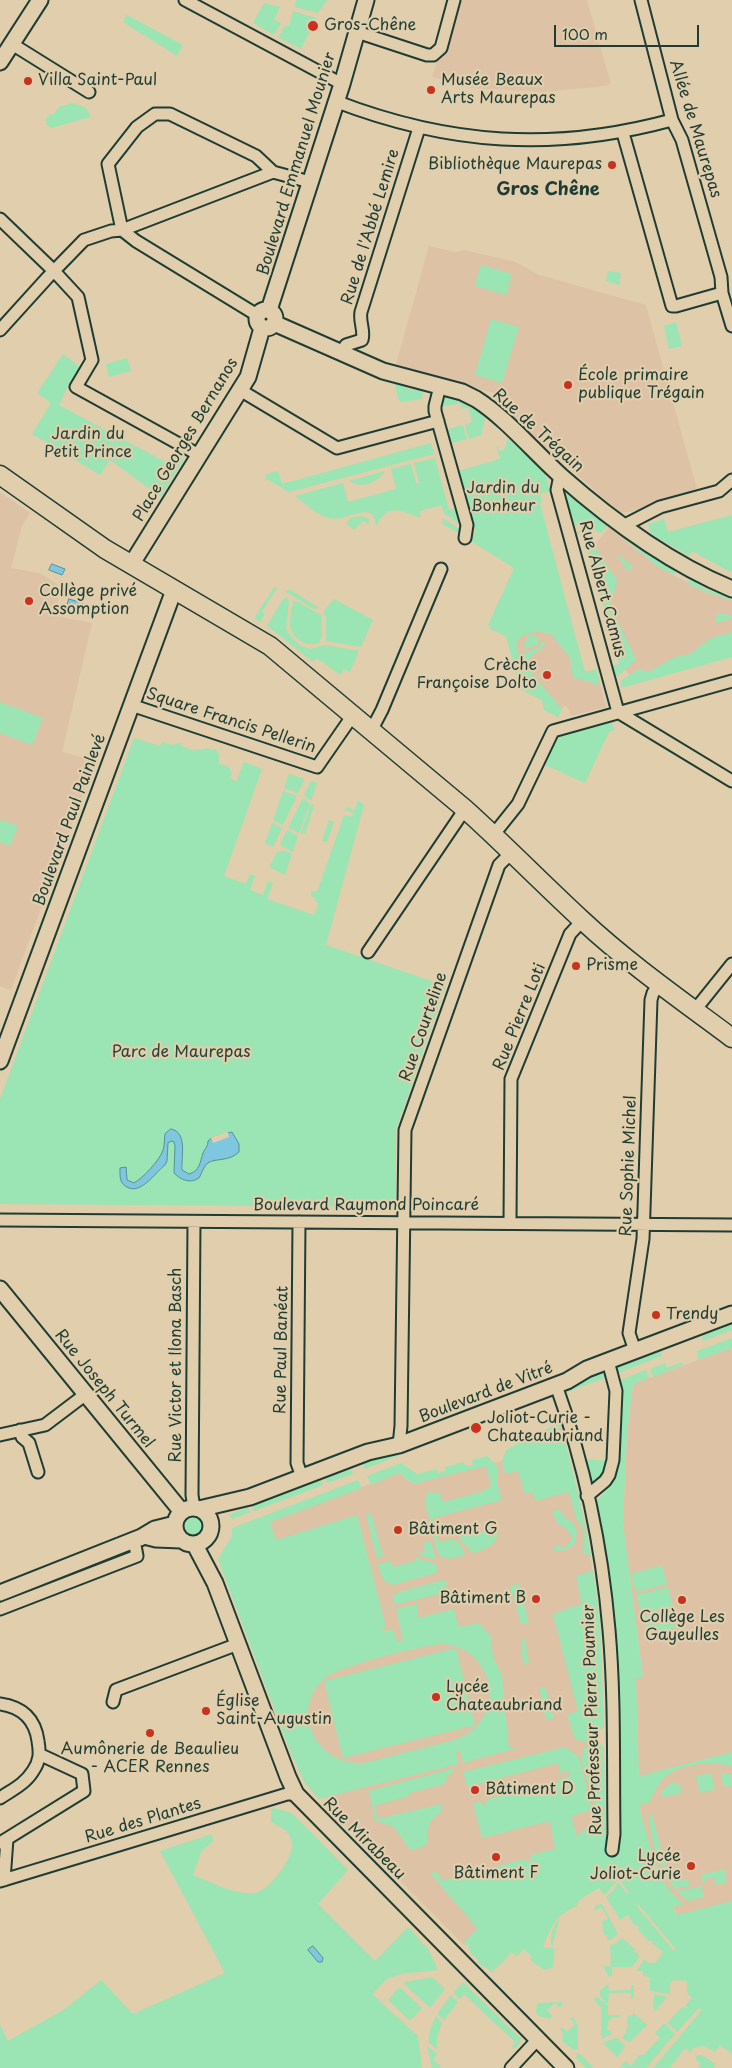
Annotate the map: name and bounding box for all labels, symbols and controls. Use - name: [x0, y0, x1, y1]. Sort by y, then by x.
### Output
- scale bar: [557, 15, 702, 47]
- place label: Gros-Chêne: [324, 16, 416, 36]
- marker: Gros-Chêne: [306, 19, 320, 33]
- text: 100 m: [562, 22, 608, 45]
- street label: Boulevard Emmanuel Mounier: [254, 50, 340, 278]
- street label: Allée de Maurepas: [665, 58, 725, 200]
- place label: Villa Saint-Paul: [38, 71, 157, 91]
- place label: Musée Beaux Arts Maurepas: [441, 71, 556, 109]
- marker: Villa Saint-Paul: [22, 75, 34, 87]
- marker: Musée Beaux Arts Maurepas: [425, 84, 437, 96]
- street label: Rue de l'Abbé Lemire: [338, 147, 404, 307]
- place label: Bibliothèque Maurepas: [428, 155, 602, 175]
- marker: Bibliothèque Maurepas: [606, 159, 618, 171]
- district label: Gros Chêne: [496, 179, 600, 201]
- street label: Place Georges Bernanos: [130, 355, 242, 525]
- place label: École primaire publique Trégain: [578, 366, 705, 404]
- marker: École primaire publique Trégain: [562, 379, 574, 391]
- street label: Rue de Trégain: [489, 385, 587, 477]
- park label: Jardin du Petit Prince: [44, 425, 132, 463]
- park label: Jardin du Bonheur: [466, 479, 540, 517]
- street label: Rue Albert Camus: [574, 518, 630, 660]
- place label: Collège privé Assomption: [39, 582, 137, 620]
- marker: Collège privé Assomption: [23, 595, 35, 607]
- place label: Crèche Françoise Dolto: [417, 656, 537, 694]
- marker: Crèche Françoise Dolto: [541, 669, 553, 681]
- street label: Square Francis Pellerin: [144, 684, 318, 758]
- street label: Boulevard Paul Painlevé: [30, 731, 110, 909]
- place label: Prisme: [586, 956, 638, 976]
- marker: Prisme: [570, 960, 582, 972]
- street label: Rue Pierre Loti: [490, 961, 550, 1073]
- street label: Rue Courteline: [396, 970, 452, 1084]
- park label: Parc de Maurepas: [111, 1043, 251, 1063]
- street label: Rue Sophie Michel: [617, 1095, 641, 1237]
- street label: Boulevard Raymond Poincaré: [253, 1196, 479, 1216]
- street label: Rue Victor et Ilona Basch: [167, 1268, 187, 1462]
- street label: Rue Paul Banéat: [271, 1286, 293, 1414]
- place label: Trendy: [666, 1305, 718, 1325]
- marker: Trendy: [650, 1309, 662, 1321]
- street label: Rue Joseph Turmel: [50, 1326, 158, 1452]
- street label: Boulevard de Vitré: [417, 1359, 555, 1427]
- place label: Joliot-Curie - Chateaubriand: [487, 1409, 603, 1447]
- marker: Joliot-Curie - Chateaubriand: [469, 1421, 483, 1435]
- place label: Bâtiment G: [408, 1520, 498, 1540]
- marker: Bâtiment G: [392, 1524, 404, 1536]
- place label: Bâtiment B: [439, 1589, 526, 1609]
- marker: Bâtiment B: [530, 1593, 542, 1605]
- marker: Collège Les Gayeulles: [676, 1594, 688, 1606]
- street label: Rue Professeur Pierre Poumier: [579, 1604, 607, 1836]
- place label: Collège Les Gayeulles: [639, 1608, 725, 1646]
- place label: Lycée Chateaubriand: [446, 1678, 562, 1716]
- marker: Lycée Chateaubriand: [430, 1691, 442, 1703]
- place label: Église Saint-Augustin: [216, 1692, 332, 1730]
- marker: Église Saint-Augustin: [200, 1705, 212, 1717]
- marker: Aumônerie de Beaulieu - ACER Rennes: [144, 1727, 156, 1739]
- place label: Aumônerie de Beaulieu - ACER Rennes: [61, 1740, 239, 1778]
- place label: Bâtiment D: [485, 1780, 574, 1800]
- marker: Bâtiment D: [469, 1784, 481, 1796]
- street label: Rue des Plantes: [83, 1794, 203, 1848]
- street label: Rue Mirabeau: [319, 1794, 409, 1884]
- place label: Lycée Joliot-Curie: [590, 1847, 681, 1885]
- marker: Bâtiment F: [490, 1851, 502, 1863]
- marker: Lycée Joliot-Curie: [685, 1860, 697, 1872]
- place label: Bâtiment F: [453, 1864, 539, 1884]

